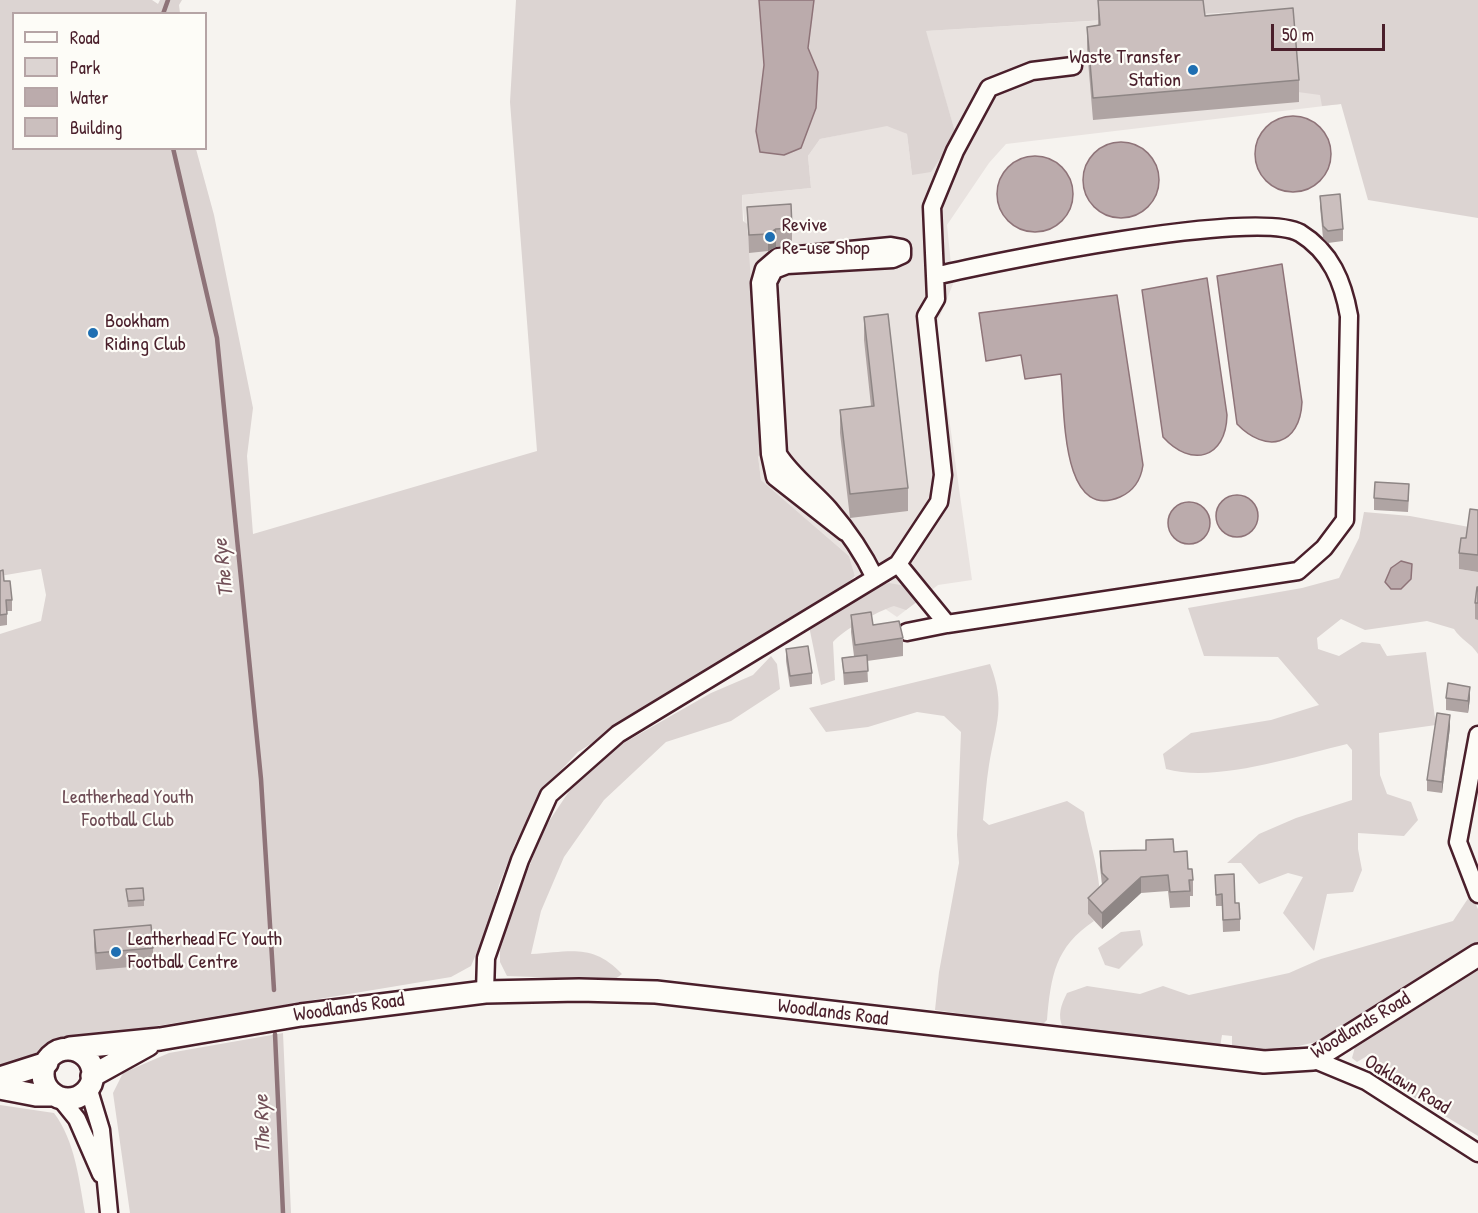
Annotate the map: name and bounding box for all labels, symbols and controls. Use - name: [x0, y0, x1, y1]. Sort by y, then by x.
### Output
- legend: [12, 12, 207, 150]
- scale bar: [1274, 12, 1388, 50]
- text: 50 m: [1282, 22, 1314, 47]
- text: Road: [70, 25, 100, 50]
- place label: Waste Transfer Station: [1069, 46, 1181, 93]
- text: Park: [70, 55, 100, 80]
- marker: Waste Transfer Station: [1186, 63, 1200, 77]
- text: Water: [70, 85, 108, 110]
- text: Building: [70, 115, 122, 140]
- place label: Revive Re-use Shop: [782, 214, 870, 261]
- marker: Revive Re-use Shop: [763, 230, 777, 244]
- place label: Bookham Riding Club: [105, 310, 186, 357]
- marker: Bookham Riding Club: [86, 326, 100, 340]
- water label: The Rye: [208, 538, 240, 598]
- park label: Leatherhead Youth Football Club: [63, 786, 193, 833]
- place label: Leatherhead FC Youth Football Centre: [128, 928, 282, 975]
- marker: Leatherhead FC Youth Football Centre: [109, 945, 123, 959]
- street label: Woodlands Road: [1307, 987, 1415, 1065]
- street label: Woodlands Road: [292, 988, 406, 1028]
- street label: Woodlands Road: [776, 994, 890, 1032]
- street label: Oaklawn Road: [1360, 1050, 1454, 1120]
- water label: The Rye: [249, 1094, 277, 1154]

